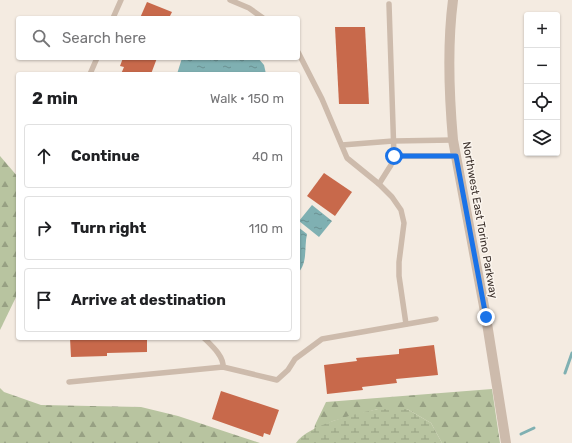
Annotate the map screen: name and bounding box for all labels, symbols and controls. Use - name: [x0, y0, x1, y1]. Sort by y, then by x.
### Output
- map controls: [524, 12, 560, 156]
- button: +: [524, 12, 560, 48]
- search box: [16, 16, 300, 60]
- icon: search: [30, 27, 52, 49]
- text: Search here: [62, 29, 146, 47]
- button: −: [524, 48, 560, 84]
- button: locate: [524, 84, 560, 120]
- text: 2 min: [32, 88, 78, 108]
- text: Walk · 150 m: [210, 91, 284, 106]
- button: layers: [524, 120, 560, 156]
- street label: Northwest East Torino Parkway: [460, 140, 500, 300]
- icon: ahead: [33, 145, 55, 167]
- text: Continue: [71, 147, 140, 165]
- route start: [385, 147, 403, 165]
- text: 40 m: [252, 149, 283, 164]
- icon: right: [33, 217, 55, 239]
- text: Turn right: [71, 219, 146, 237]
- text: 110 m: [249, 221, 283, 236]
- icon: arrive: [33, 289, 55, 311]
- text: Arrive at destination: [71, 291, 226, 309]
- route end: [477, 308, 495, 326]

